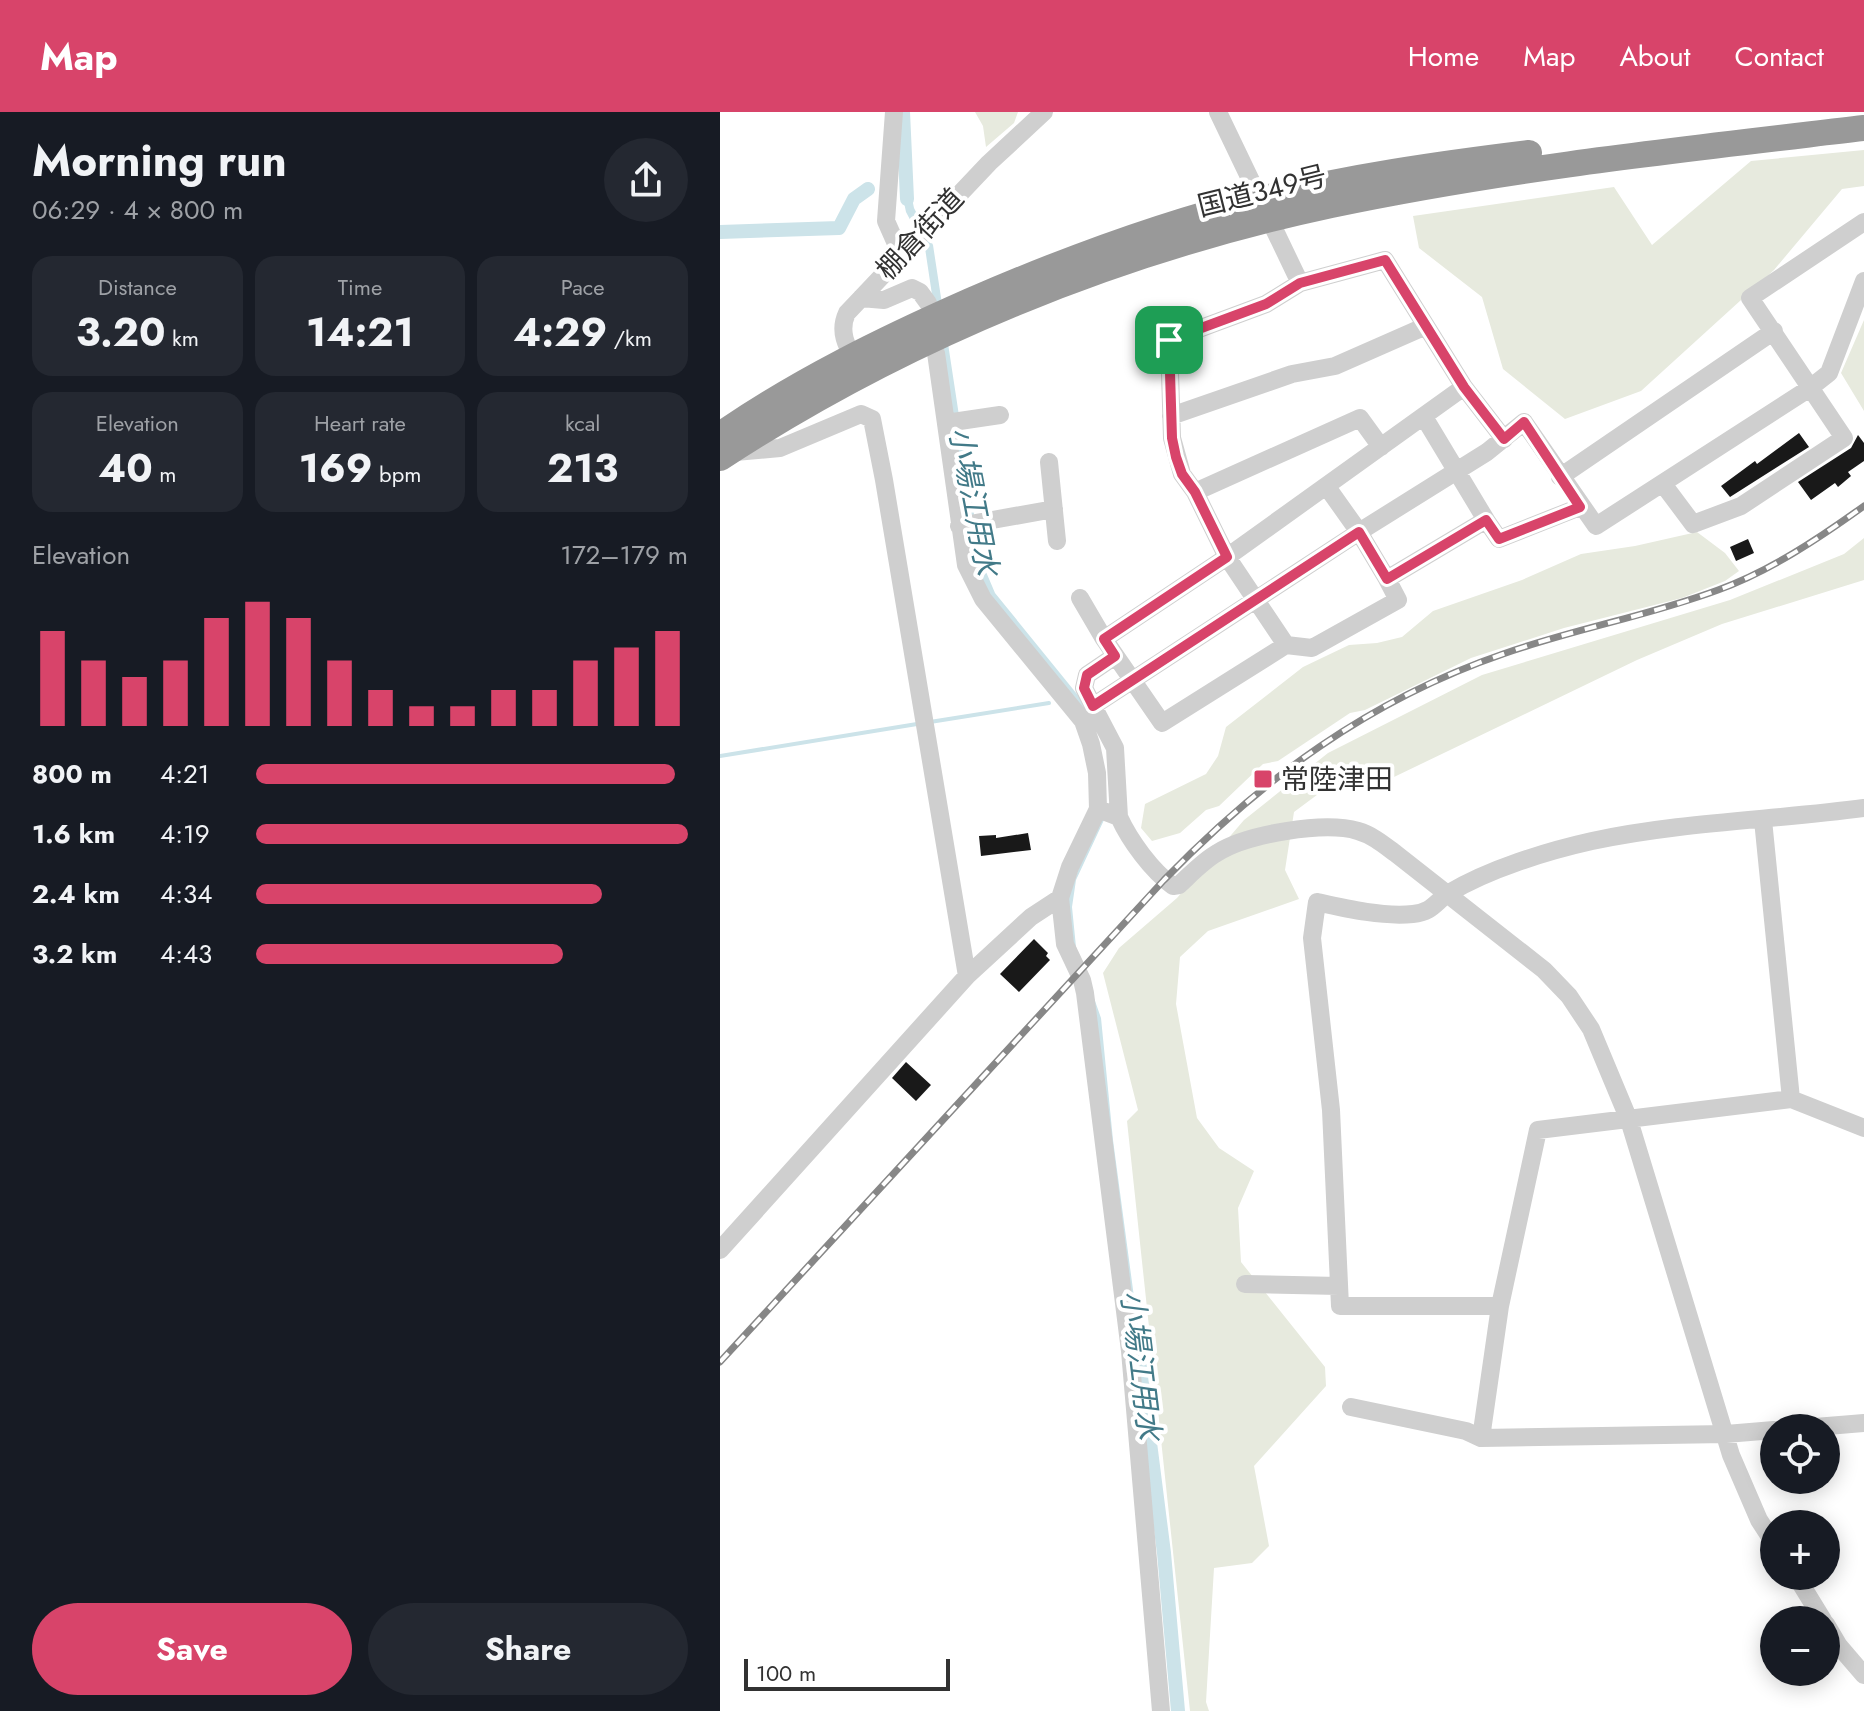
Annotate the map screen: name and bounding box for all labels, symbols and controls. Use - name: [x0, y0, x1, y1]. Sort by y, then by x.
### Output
- text: Map: [40, 29, 118, 84]
- text: Home: [1408, 36, 1479, 77]
- text: Map: [1523, 36, 1575, 77]
- text: About: [1619, 36, 1691, 77]
- text: Contact: [1735, 36, 1824, 77]
- text: Morning run: [32, 129, 287, 193]
- button: share: [604, 138, 688, 222]
- street label: 国道349号: [1193, 155, 1331, 227]
- street label: 棚倉街道: [867, 179, 973, 289]
- text: 06:29 · 4 × 800 m: [32, 191, 243, 229]
- text: Distance: [98, 271, 177, 303]
- text: Time: [338, 271, 382, 303]
- text: Pace: [561, 271, 605, 303]
- text: 3.20: [76, 303, 166, 361]
- text: 14:21: [306, 303, 414, 361]
- text: 4:29: [513, 303, 607, 361]
- pin: [1135, 306, 1203, 374]
- icon: arrive: [1147, 318, 1191, 362]
- text: km: [166, 322, 199, 354]
- text: /km: [607, 322, 652, 354]
- text: Elevation: [96, 407, 179, 439]
- text: Heart rate: [314, 407, 406, 439]
- text: kcal: [565, 407, 600, 439]
- water label: 小場江用水: [939, 423, 1010, 582]
- text: 40: [98, 439, 153, 497]
- text: 169: [299, 439, 373, 497]
- text: 213: [547, 439, 618, 497]
- text: m: [153, 458, 176, 490]
- text: bpm: [373, 458, 421, 490]
- text: Elevation: [32, 536, 130, 574]
- text: 172–179 m: [560, 536, 688, 574]
- text: 800 m: [32, 755, 112, 793]
- text: 4:21: [160, 755, 209, 793]
- place label: 常陸津田: [1281, 759, 1393, 800]
- marker: 常陸津田: [1252, 768, 1274, 790]
- text: 1.6 km: [32, 815, 115, 853]
- text: 4:19: [160, 815, 210, 853]
- text: 2.4 km: [32, 875, 120, 913]
- text: 4:34: [160, 875, 212, 913]
- text: 3.2 km: [32, 935, 117, 973]
- text: 4:43: [160, 935, 212, 973]
- water label: 小場江用水: [1111, 1288, 1172, 1445]
- map controls: [1760, 1414, 1840, 1686]
- button: locate: [1760, 1414, 1840, 1494]
- button: +: [1760, 1510, 1840, 1590]
- button: Save: [32, 1603, 352, 1695]
- button: Share: [368, 1603, 688, 1695]
- button: −: [1760, 1606, 1840, 1686]
- scale bar: [744, 1655, 950, 1691]
- text: 100 m: [756, 1657, 816, 1689]

